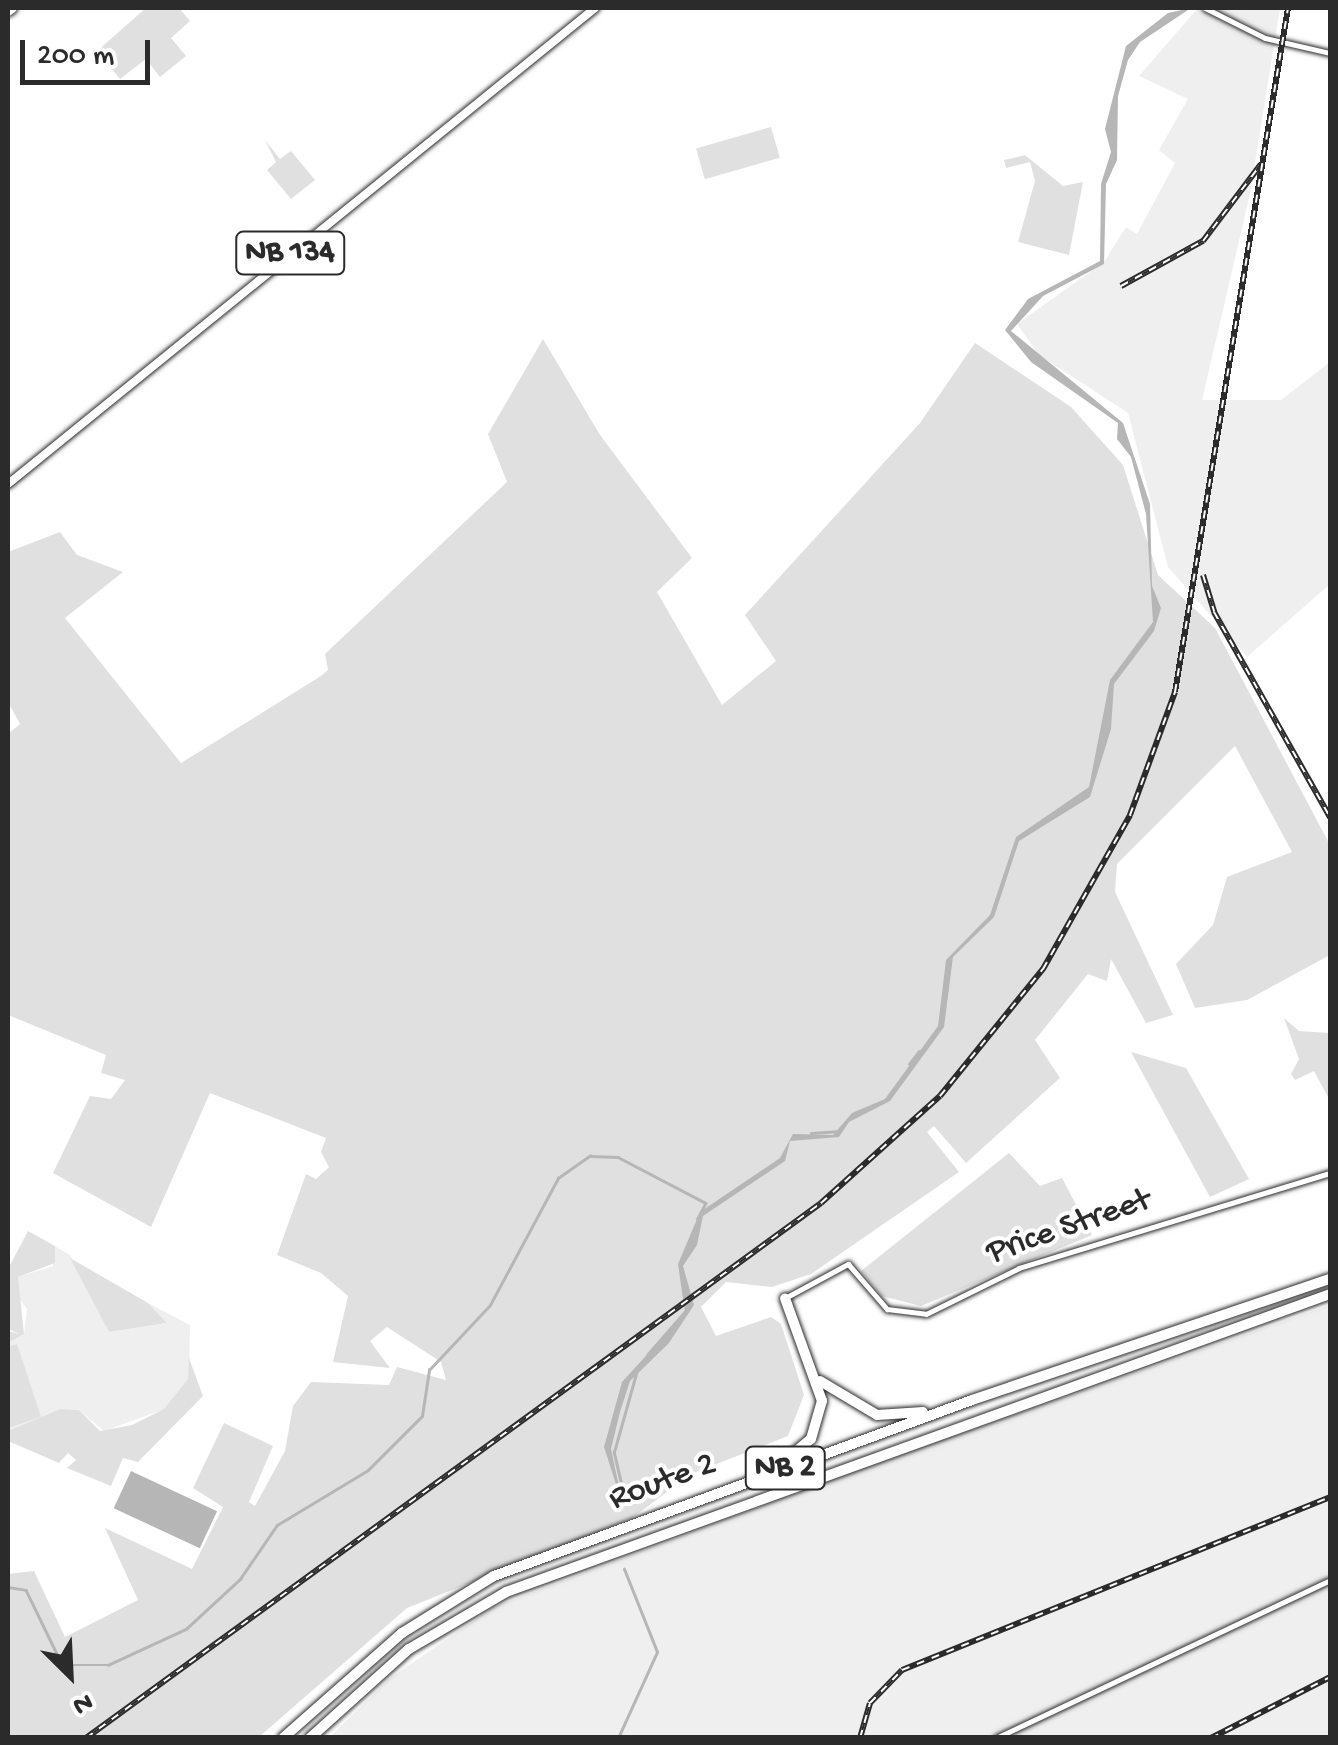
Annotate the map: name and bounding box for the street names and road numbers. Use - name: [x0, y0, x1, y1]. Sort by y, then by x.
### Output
- road number: NB 134: [235, 226, 345, 280]
- street label: Price Street: [981, 1180, 1157, 1276]
- road number: NB 2: [742, 1441, 828, 1495]
- street label: Route 2: [604, 1444, 722, 1522]

